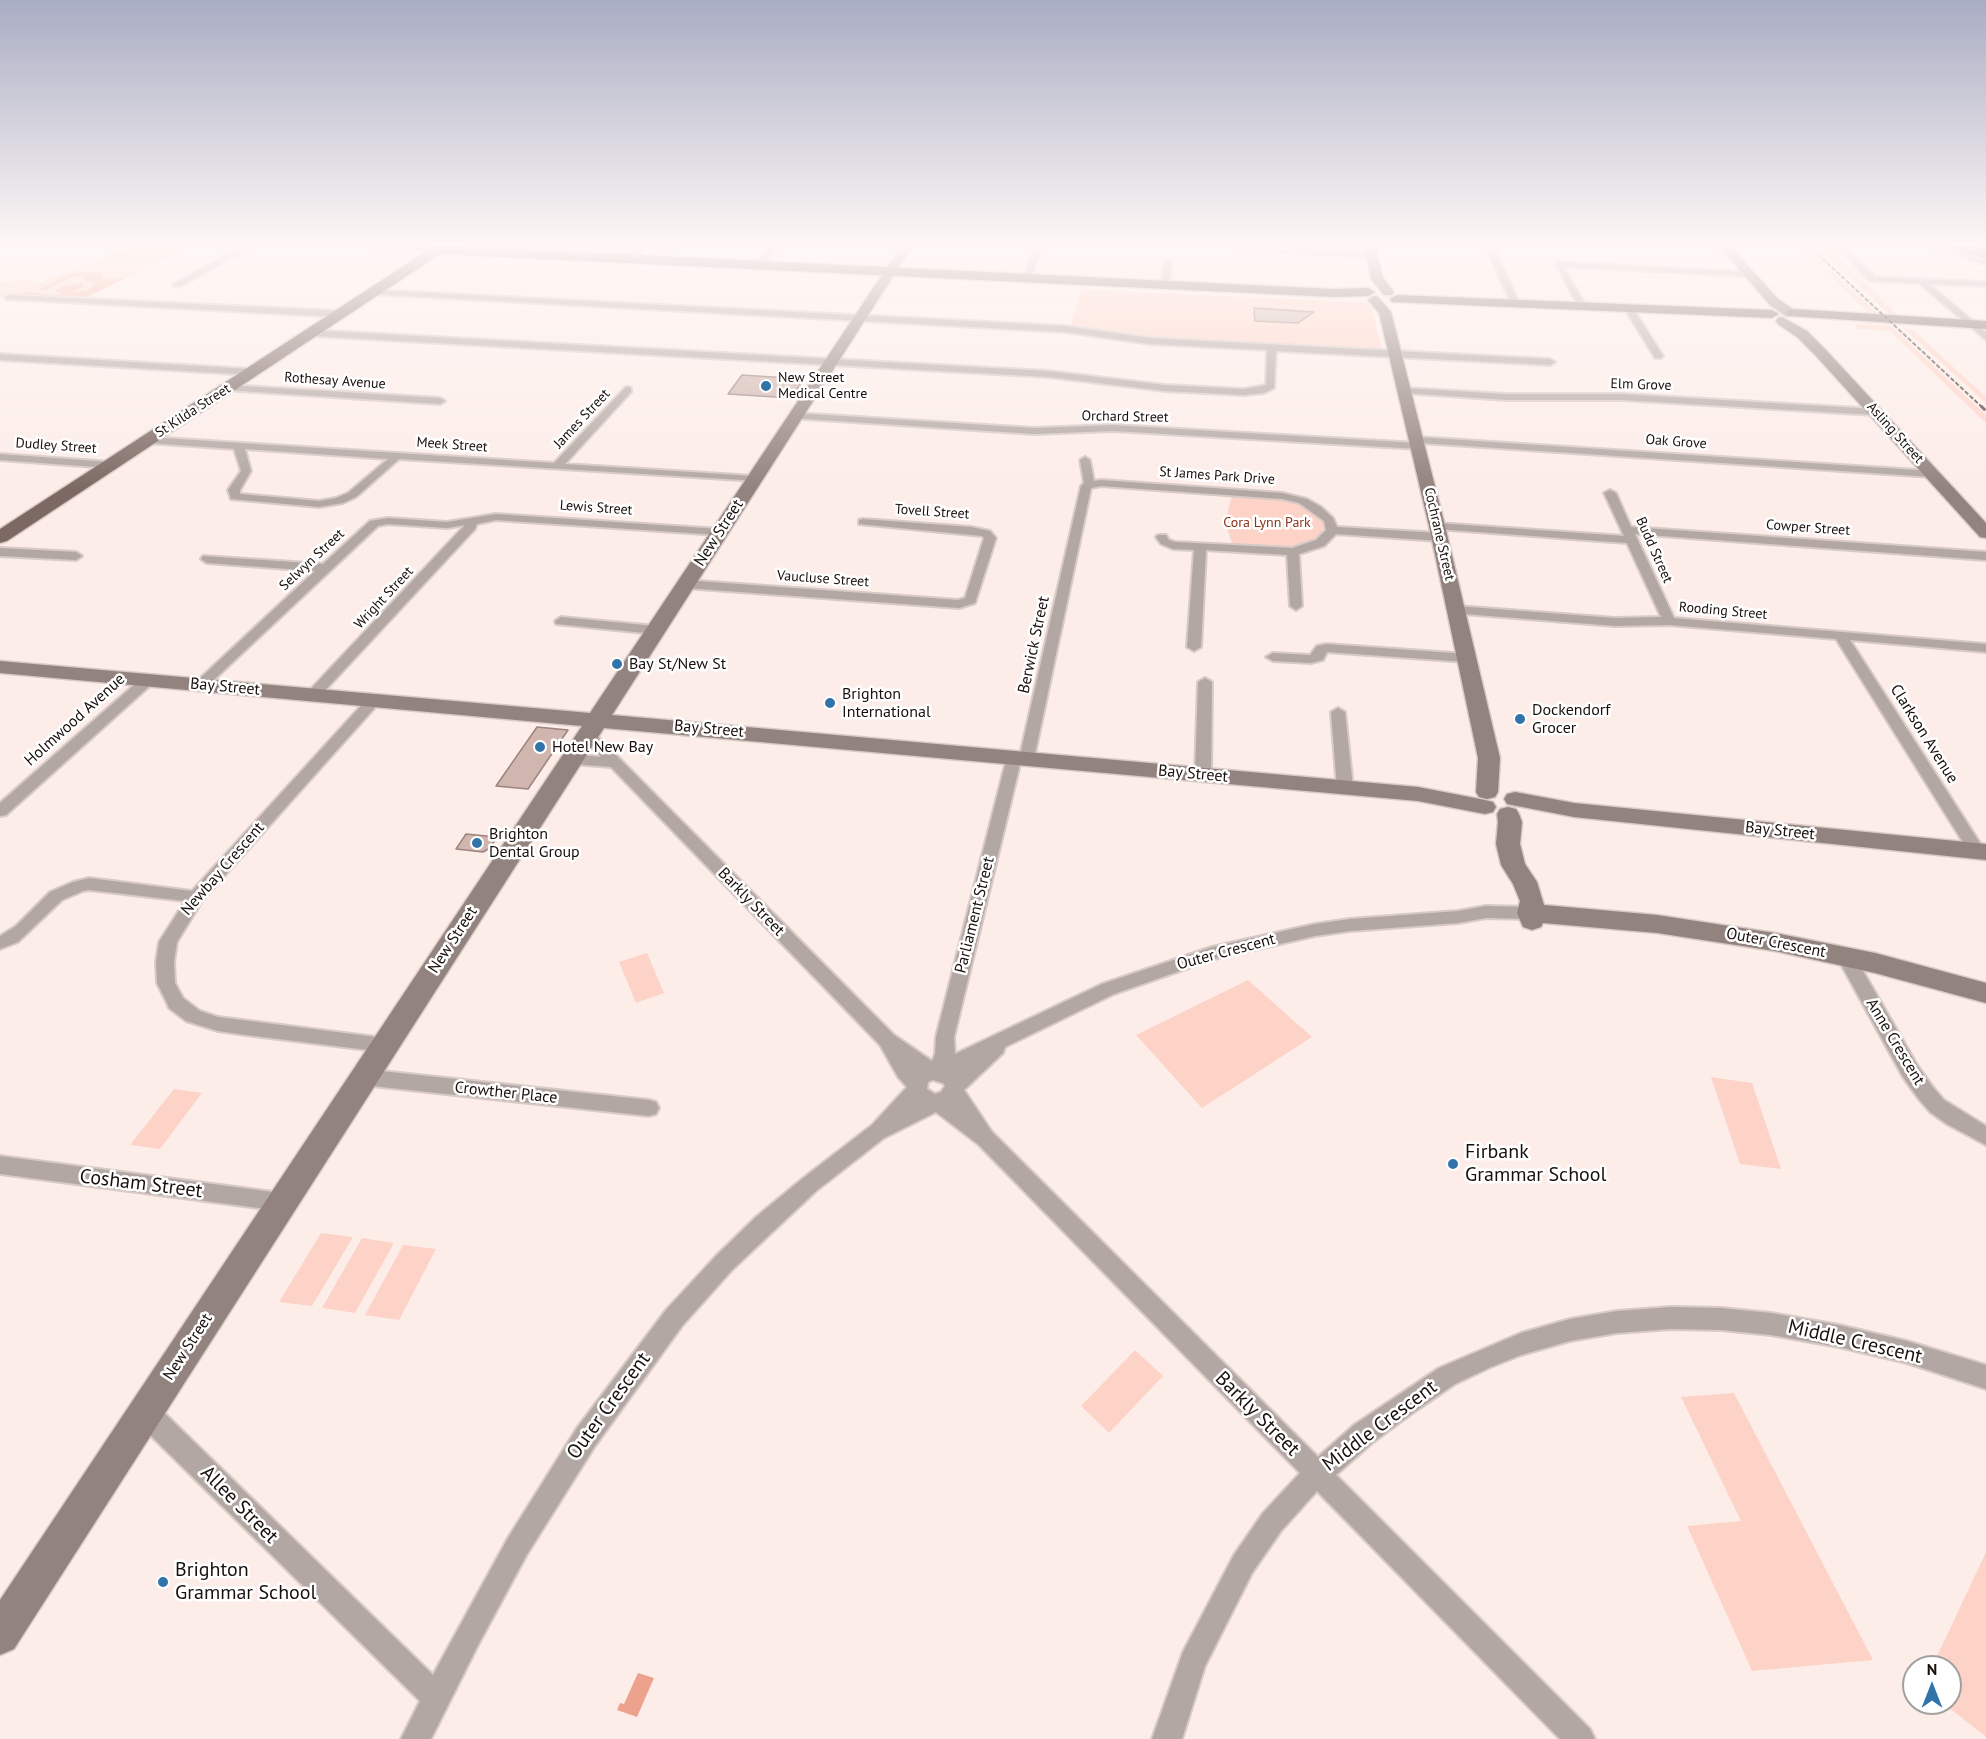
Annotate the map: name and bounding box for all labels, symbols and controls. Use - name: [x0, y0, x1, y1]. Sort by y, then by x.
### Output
- street label: Rothesay Avenue: [284, 369, 386, 393]
- place label: New Street Medical Centre: [778, 370, 867, 402]
- street label: Elm Grove: [1610, 376, 1672, 394]
- marker: New Street Medical Centre: [759, 379, 773, 393]
- street label: St Kilda Street: [152, 380, 234, 442]
- street label: James Street: [550, 386, 614, 452]
- street label: Asling Street: [1863, 399, 1927, 467]
- street label: Orchard Street: [1081, 408, 1169, 426]
- street label: Oak Grove: [1645, 431, 1707, 453]
- street label: Meek Street: [416, 434, 488, 456]
- street label: Dudley Street: [15, 435, 97, 457]
- street label: St James Park Drive: [1159, 464, 1275, 488]
- street label: Cochrane Street: [1420, 486, 1458, 582]
- street label: New Street: [690, 496, 748, 570]
- street label: Lewis Street: [559, 497, 633, 519]
- street label: Tovell Street: [894, 501, 970, 523]
- street label: Budd Street: [1632, 514, 1676, 586]
- park label: Cora Lynn Park: [1223, 515, 1311, 531]
- street label: Cowper Street: [1765, 517, 1851, 539]
- street label: Selwyn Street: [276, 526, 348, 594]
- street label: Wright Street: [351, 563, 417, 633]
- street label: Vaucluse Street: [776, 567, 870, 591]
- street label: Berwick Street: [1014, 595, 1054, 695]
- street label: Rooding Street: [1678, 599, 1768, 623]
- place label: Bay St/New St: [629, 654, 726, 674]
- marker: Bay St/New St: [610, 657, 624, 671]
- street label: Holmwood Avenue: [21, 670, 129, 770]
- street label: Bay Street: [189, 674, 261, 700]
- street label: Clarkson Avenue: [1886, 681, 1962, 787]
- place label: Brighton International: [842, 684, 931, 722]
- marker: Brighton International: [823, 696, 837, 710]
- place label: Dockendorf Grocer: [1532, 700, 1610, 738]
- marker: Dockendorf Grocer: [1513, 712, 1527, 726]
- street label: Bay Street: [673, 716, 745, 742]
- place label: Hotel New Bay: [552, 737, 653, 757]
- marker: Hotel New Bay: [533, 740, 547, 754]
- street label: Bay Street: [1157, 761, 1229, 787]
- street label: Bay Street: [1744, 818, 1816, 844]
- street label: Newbay Crescent: [177, 819, 269, 919]
- place label: Brighton Dental Group: [489, 824, 580, 862]
- marker: Brighton Dental Group: [470, 836, 484, 850]
- street label: Parliament Street: [951, 855, 999, 975]
- street label: Barkly Street: [714, 864, 788, 940]
- street label: New Street: [424, 903, 482, 977]
- street label: Outer Crescent: [1725, 924, 1827, 962]
- street label: Outer Crescent: [1175, 930, 1277, 974]
- street label: Anne Crescent: [1862, 995, 1928, 1089]
- street label: Crowther Place: [454, 1078, 558, 1108]
- place label: Firbank Grammar School: [1465, 1140, 1606, 1187]
- marker: Firbank Grammar School: [1446, 1157, 1460, 1171]
- street label: Cosham Street: [78, 1165, 204, 1203]
- street label: New Street: [159, 1310, 217, 1384]
- street label: Middle Crescent: [1786, 1315, 1924, 1369]
- street label: Outer Crescent: [562, 1348, 656, 1464]
- street label: Barkly Street: [1210, 1367, 1304, 1461]
- street label: Middle Crescent: [1318, 1375, 1442, 1477]
- street label: Allee Street: [195, 1461, 283, 1549]
- place label: Brighton Grammar School: [175, 1558, 316, 1605]
- marker: Brighton Grammar School: [156, 1575, 170, 1589]
- north arrow: [1902, 1655, 1962, 1715]
- text: N: [1927, 1659, 1937, 1679]

